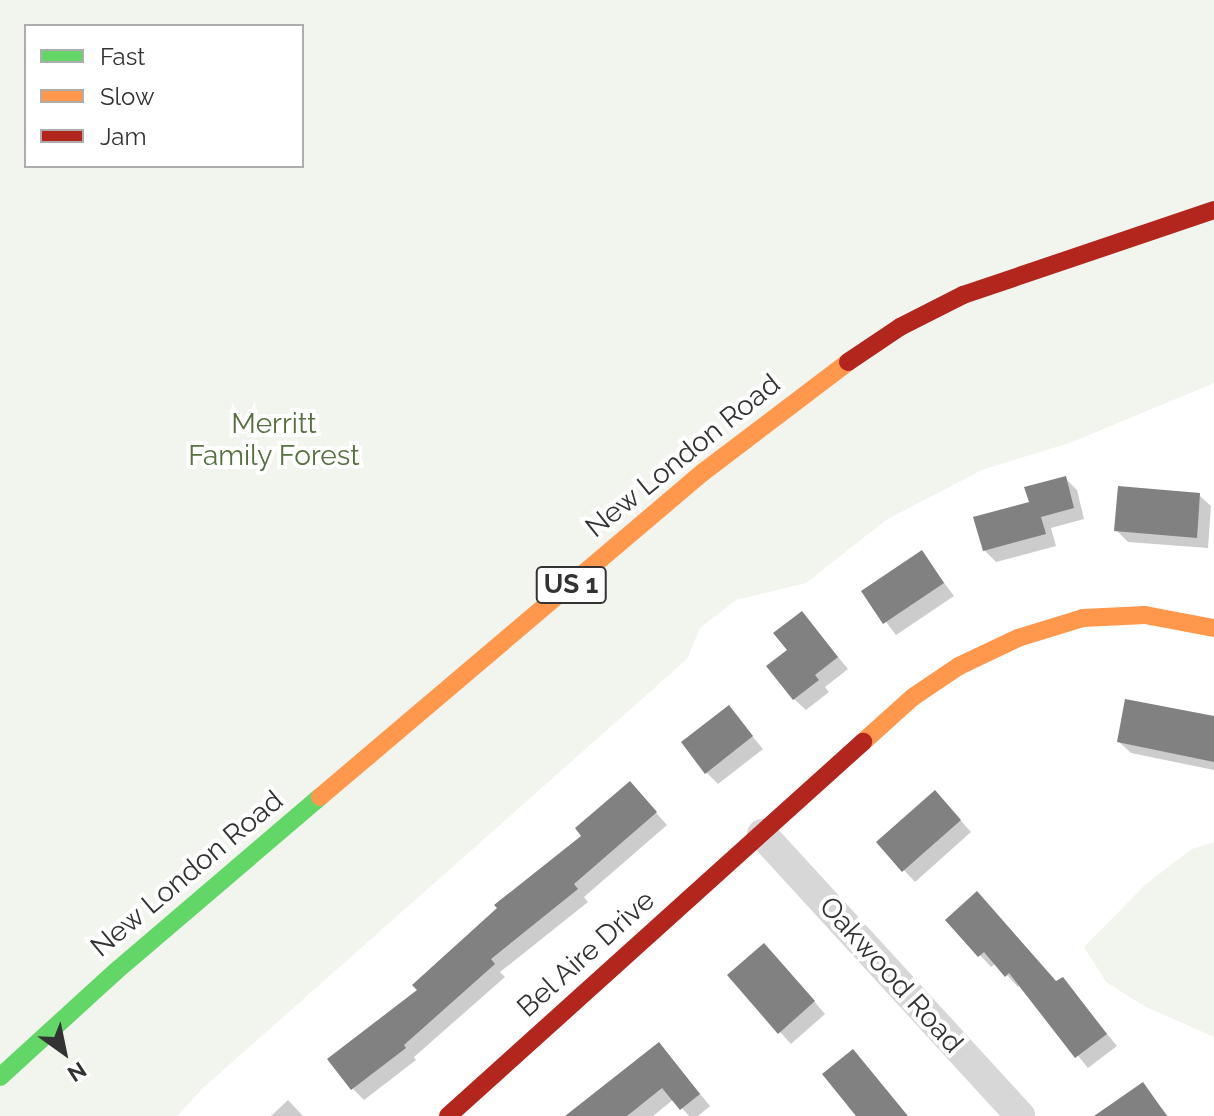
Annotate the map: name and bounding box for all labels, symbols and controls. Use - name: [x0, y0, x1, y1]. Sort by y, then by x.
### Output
- legend: [24, 24, 304, 168]
- text: Fast: [100, 42, 145, 71]
- text: Slow: [100, 82, 154, 111]
- text: Jam: [100, 122, 146, 151]
- street label: New London Road: [579, 367, 787, 545]
- park label: Merritt Family Forest: [188, 407, 360, 473]
- road number: US 1: [535, 563, 607, 607]
- street label: New London Road: [84, 784, 290, 964]
- street label: Bel Aire Drive: [510, 883, 662, 1025]
- street label: Oakwood Road: [812, 890, 970, 1060]
- north arrow: [24, 1012, 104, 1092]
- text: N: [63, 1057, 91, 1088]

